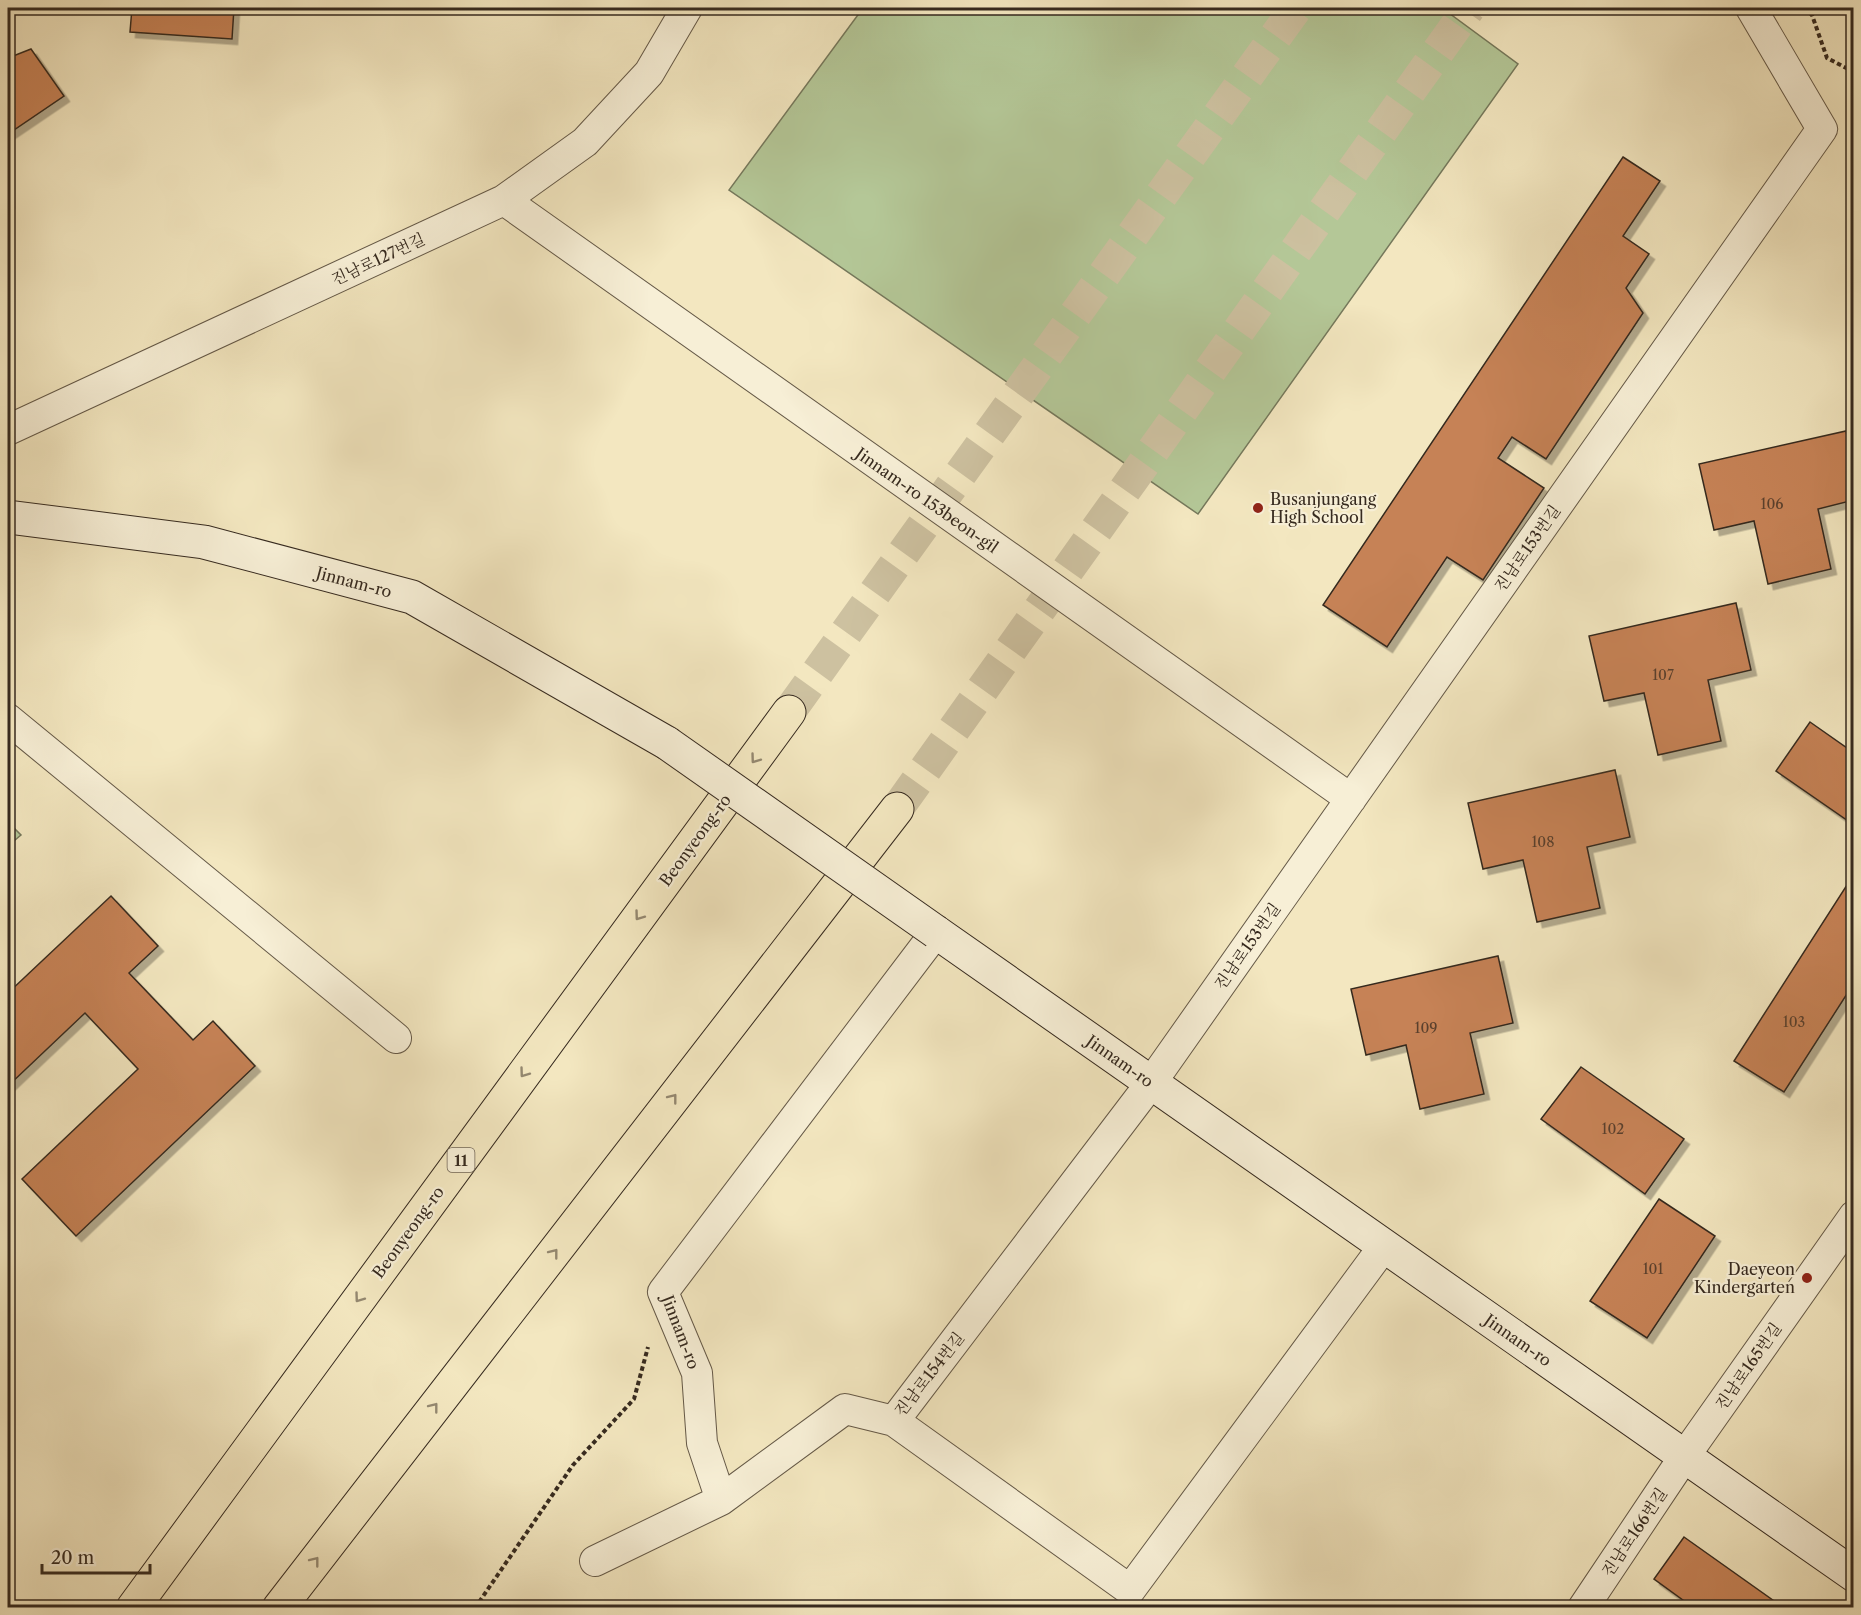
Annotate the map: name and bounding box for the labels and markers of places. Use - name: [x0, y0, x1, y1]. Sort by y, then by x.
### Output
- place label: Busanjungang High School: [1270, 489, 1377, 527]
- marker: Busanjungang High School: [1251, 501, 1265, 515]
- place label: Daeyeon Kindergarten: [1694, 1259, 1795, 1297]
- marker: Daeyeon Kindergarten: [1800, 1271, 1814, 1285]

